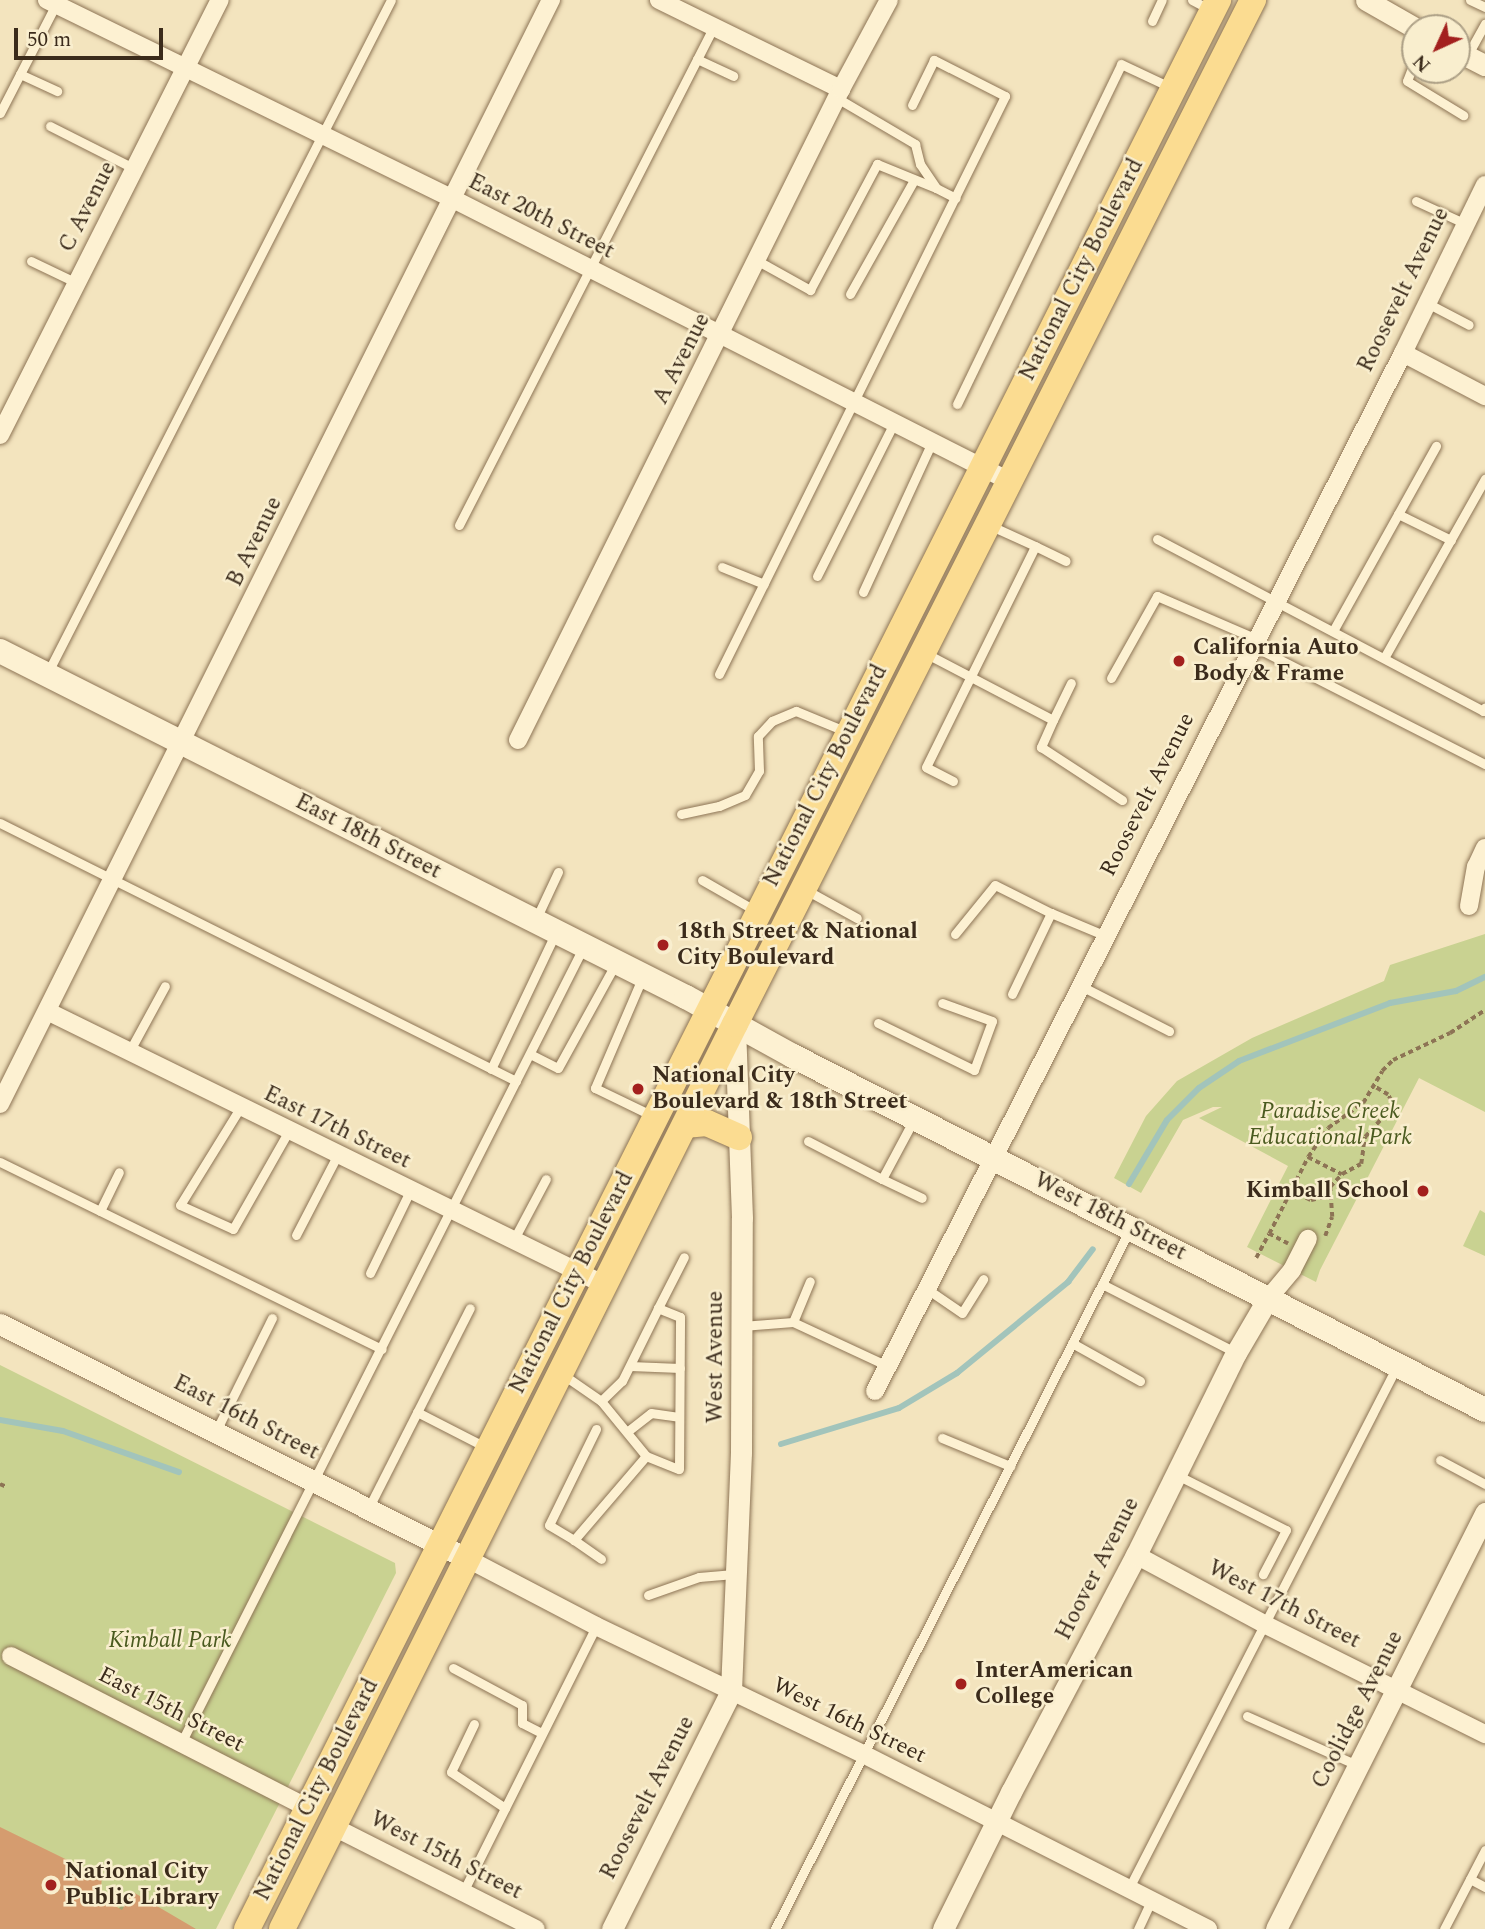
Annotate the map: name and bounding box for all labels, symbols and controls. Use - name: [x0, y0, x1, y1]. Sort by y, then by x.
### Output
- scale bar: [18, 14, 166, 58]
- north arrow: [1401, 14, 1471, 84]
- text: 50 m: [27, 24, 71, 56]
- text: N: [1406, 47, 1438, 79]
- street label: National City Boulevard: [1014, 154, 1150, 386]
- street label: C Avenue: [53, 157, 123, 257]
- street label: East 20th Street: [463, 168, 619, 266]
- street label: Roosevelt Avenue: [1352, 203, 1456, 377]
- street label: A Avenue: [647, 309, 717, 409]
- street label: B Avenue: [221, 492, 289, 592]
- place label: California Auto Body & Frame: [1193, 634, 1359, 688]
- marker: California Auto Body & Frame: [1171, 653, 1187, 669]
- street label: National City Boulevard: [758, 660, 894, 892]
- street label: Roosevelt Avenue: [1095, 709, 1201, 881]
- street label: East 18th Street: [290, 788, 446, 886]
- place label: 18th Street & National City Boulevard: [677, 918, 918, 972]
- marker: 18th Street & National City Boulevard: [655, 937, 671, 953]
- place label: National City Boulevard & 18th Street: [652, 1062, 907, 1116]
- street label: East 17th Street: [259, 1080, 415, 1176]
- marker: National City Boulevard & 18th Street: [630, 1081, 646, 1097]
- park label: Paradise Creek Educational Park: [1248, 1098, 1412, 1152]
- street label: National City Boulevard: [504, 1167, 640, 1399]
- street label: West 18th Street: [1029, 1167, 1191, 1267]
- place label: Kimball School: [1246, 1177, 1409, 1205]
- marker: Kimball School: [1415, 1183, 1431, 1199]
- street label: West Avenue: [702, 1291, 730, 1423]
- street label: East 16th Street: [168, 1369, 324, 1467]
- street label: Hoover Avenue: [1050, 1493, 1146, 1645]
- street label: West 17th Street: [1203, 1555, 1365, 1655]
- street label: Coolidge Avenue: [1306, 1626, 1410, 1794]
- park label: Kimball Park: [109, 1627, 231, 1655]
- place label: InterAmerican College: [975, 1657, 1133, 1711]
- street label: East 15th Street: [93, 1661, 249, 1759]
- street label: West 16th Street: [768, 1672, 930, 1770]
- street label: National City Boulevard: [249, 1674, 385, 1906]
- marker: InterAmerican College: [953, 1676, 969, 1692]
- street label: Roosevelt Avenue: [595, 1712, 701, 1884]
- street label: West 15th Street: [365, 1806, 527, 1906]
- place label: National City Public Library: [65, 1858, 218, 1912]
- marker: National City Public Library: [43, 1877, 59, 1893]

